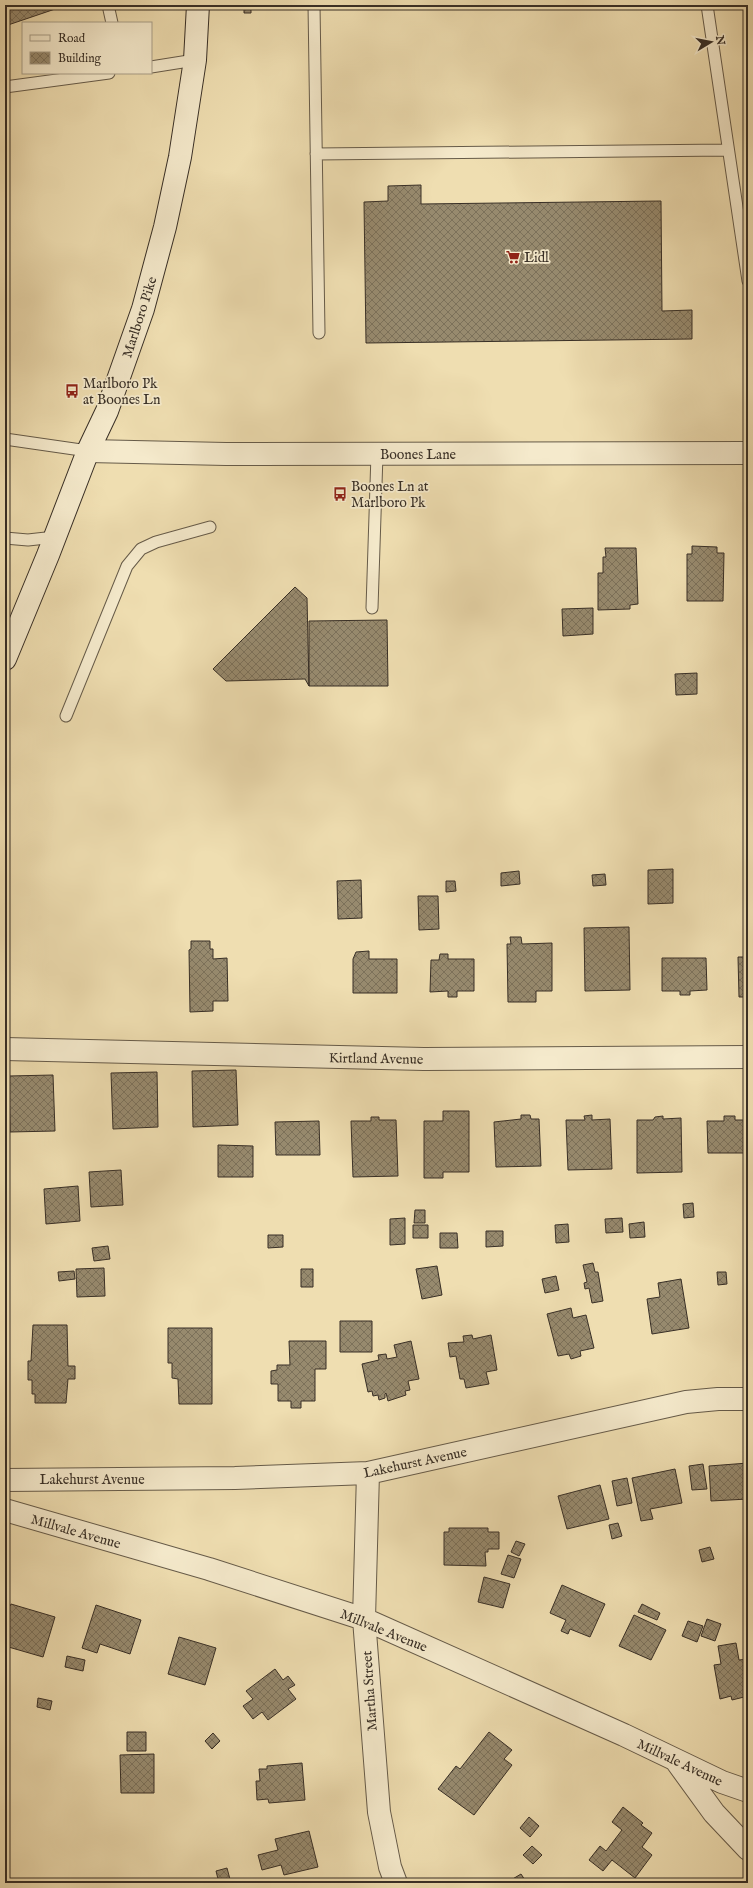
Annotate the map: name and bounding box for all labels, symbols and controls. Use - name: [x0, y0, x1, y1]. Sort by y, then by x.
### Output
- legend: [22, 22, 152, 74]
- north arrow: [691, 22, 731, 62]
- text: Road: [58, 31, 86, 46]
- text: N: [712, 34, 728, 47]
- text: Building: [58, 51, 102, 66]
- supermarket icon: Lidl: [505, 249, 521, 265]
- place label: Lidl: [524, 249, 549, 267]
- street label: Marlboro Pike: [118, 274, 162, 360]
- place label: Marlboro Pk at Boones Ln: [83, 375, 161, 409]
- bus stop icon: Marlboro Pk at Boones Ln: [64, 383, 80, 399]
- street label: Boones Lane: [380, 446, 457, 464]
- place label: Boones Ln at Marlboro Pk: [351, 478, 429, 512]
- bus stop icon: Boones Ln at Marlboro Pk: [332, 486, 348, 502]
- street label: Kirtland Avenue: [329, 1049, 424, 1069]
- street label: Lakehurst Avenue: [362, 1443, 469, 1483]
- street label: Lakehurst Avenue: [39, 1471, 145, 1489]
- street label: Millvale Avenue: [29, 1511, 123, 1554]
- street label: Millvale Avenue: [337, 1605, 430, 1657]
- street label: Martha Street: [358, 1650, 382, 1732]
- street label: Millvale Avenue: [634, 1735, 726, 1791]

